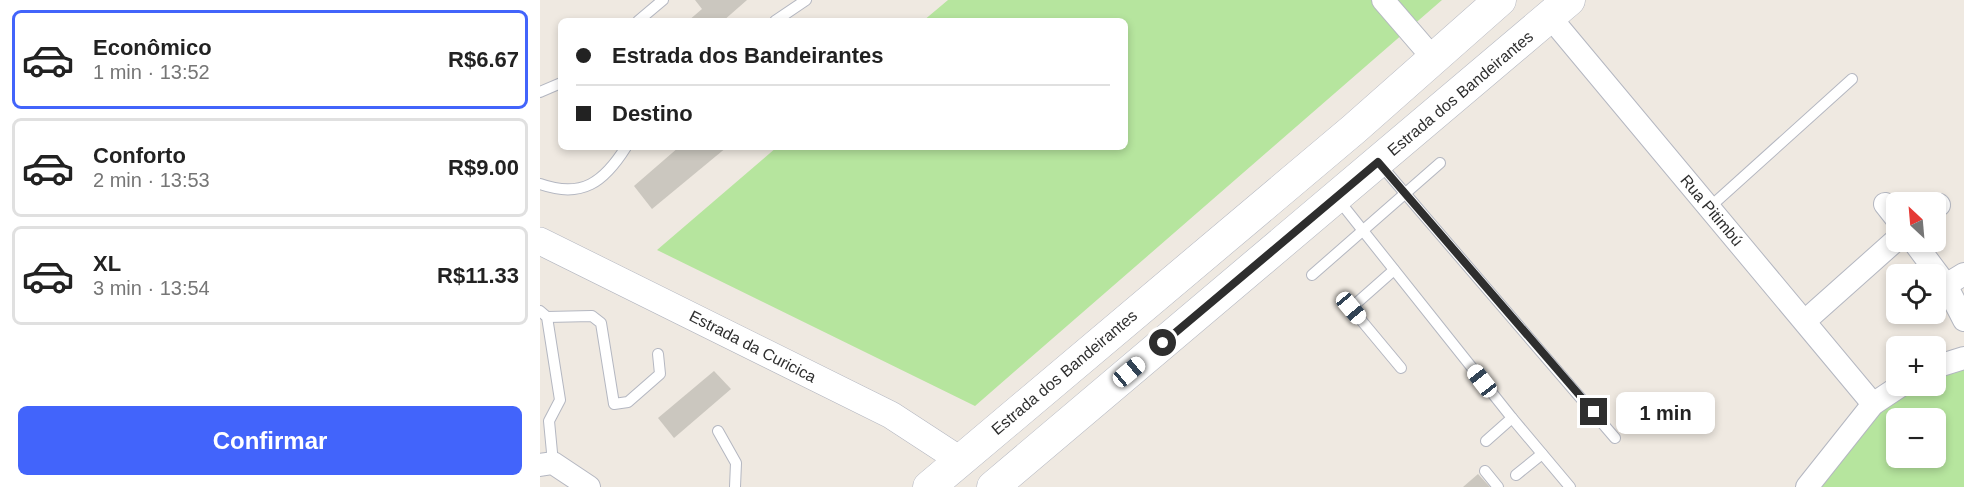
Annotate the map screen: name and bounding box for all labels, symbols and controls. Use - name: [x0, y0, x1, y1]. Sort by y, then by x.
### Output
- street label: Estrada dos Bandeirantes: [1384, 28, 1536, 159]
- icon: car: [21, 33, 75, 87]
- text: Econômico: [93, 35, 212, 60]
- text: Estrada dos Bandeirantes: [612, 43, 883, 68]
- text: R$6.67: [448, 47, 519, 72]
- text: 1 min · 13:52: [93, 61, 210, 83]
- text: Destino: [612, 101, 693, 126]
- icon: car: [21, 141, 75, 195]
- text: Conforto: [93, 143, 186, 168]
- text: R$9.00: [448, 155, 519, 180]
- text: 2 min · 13:53: [93, 169, 210, 191]
- street label: Rua Pitimbú: [1677, 171, 1746, 249]
- north arrow: [1886, 192, 1946, 252]
- map controls: [1886, 192, 1946, 468]
- icon: car: [21, 249, 75, 303]
- text: XL: [93, 251, 121, 276]
- text: R$11.33: [437, 263, 519, 288]
- button: locate: [1886, 264, 1946, 324]
- text: 3 min · 13:54: [93, 277, 210, 299]
- car: [1333, 288, 1369, 328]
- street label: Estrada da Curicica: [687, 307, 819, 386]
- street label: Estrada dos Bandeirantes: [988, 307, 1140, 438]
- route start: [1149, 329, 1176, 356]
- button: +: [1886, 336, 1946, 396]
- car: [1109, 354, 1149, 390]
- car: [1464, 361, 1500, 401]
- callout: 1 min: [1615, 391, 1714, 433]
- route end: [1580, 398, 1607, 425]
- text: 1 min: [1639, 402, 1692, 424]
- button: Confirmar: [18, 406, 522, 475]
- button: −: [1886, 408, 1946, 468]

